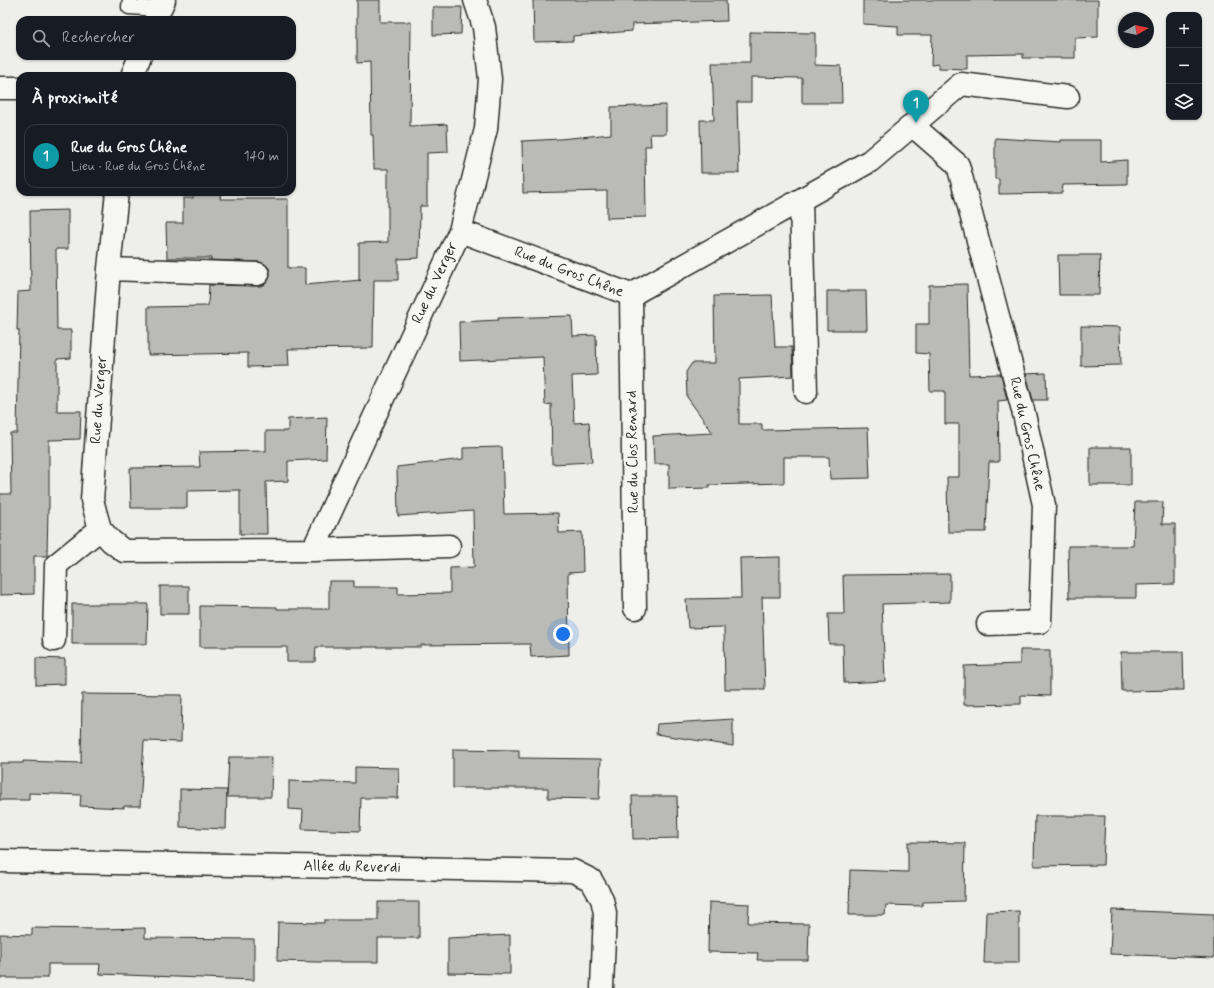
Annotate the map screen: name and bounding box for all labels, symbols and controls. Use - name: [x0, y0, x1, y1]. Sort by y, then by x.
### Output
- north arrow: [1118, 12, 1154, 48]
- map controls: [1166, 12, 1202, 120]
- button: +: [1166, 12, 1202, 48]
- search box: [16, 16, 296, 60]
- icon: search: [30, 27, 52, 49]
- text: Rechercher: [62, 28, 135, 48]
- button: −: [1166, 48, 1202, 84]
- button: layers: [1166, 84, 1202, 120]
- text: À proximité: [32, 87, 117, 109]
- pin: 1: [903, 90, 929, 123]
- text: Rue du Gros Chêne: [71, 138, 187, 158]
- text: 1: [43, 148, 49, 165]
- text: 140 m: [244, 148, 279, 165]
- text: Lieu · Rue du Gros Chêne: [71, 158, 206, 175]
- street label: Rue du Verger: [407, 238, 463, 327]
- street label: Rue du Gros Chêne: [511, 242, 627, 302]
- street label: Rue du Verger: [86, 355, 112, 445]
- street label: Rue du Gros Chêne: [1004, 375, 1050, 493]
- street label: Rue du Clos Renard: [622, 390, 644, 514]
- your location: [553, 624, 573, 644]
- street label: Allée du Reverdi: [303, 856, 401, 878]

